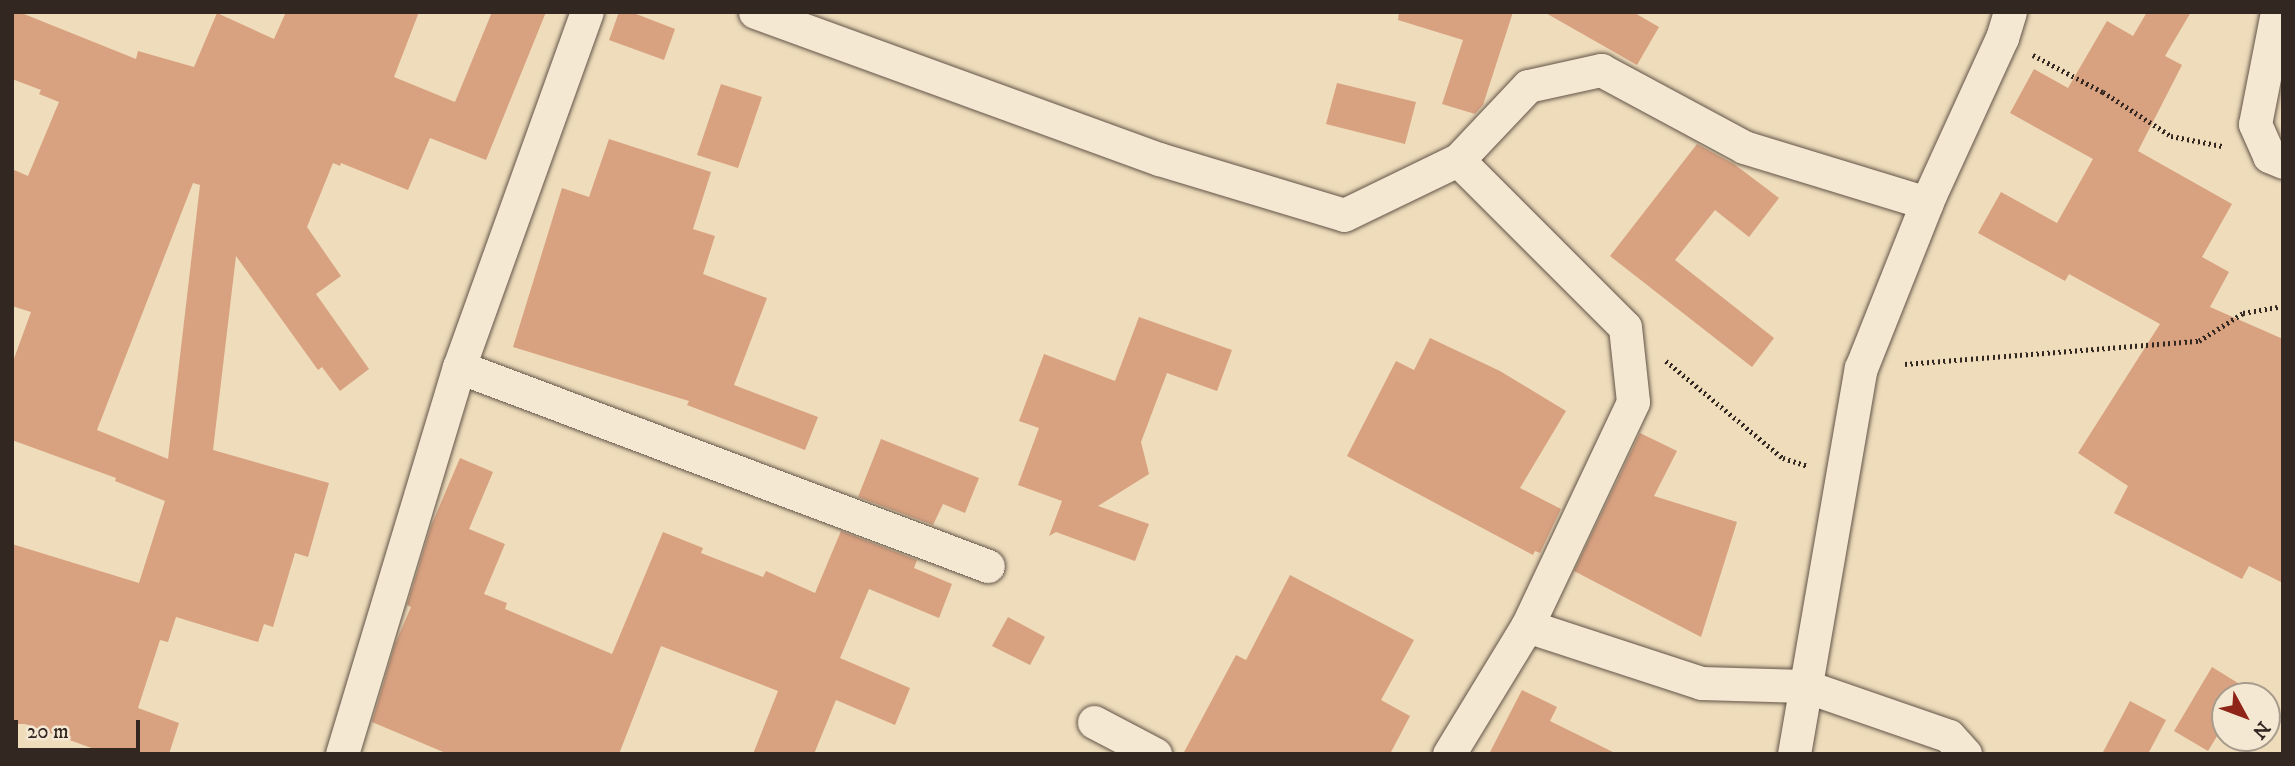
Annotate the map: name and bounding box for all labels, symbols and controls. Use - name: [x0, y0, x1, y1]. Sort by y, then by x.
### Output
- north arrow: [2211, 682, 2281, 752]
- scale bar: [18, 706, 144, 750]
- text: N: [2247, 716, 2275, 743]
- text: 20 m: [27, 719, 69, 745]

